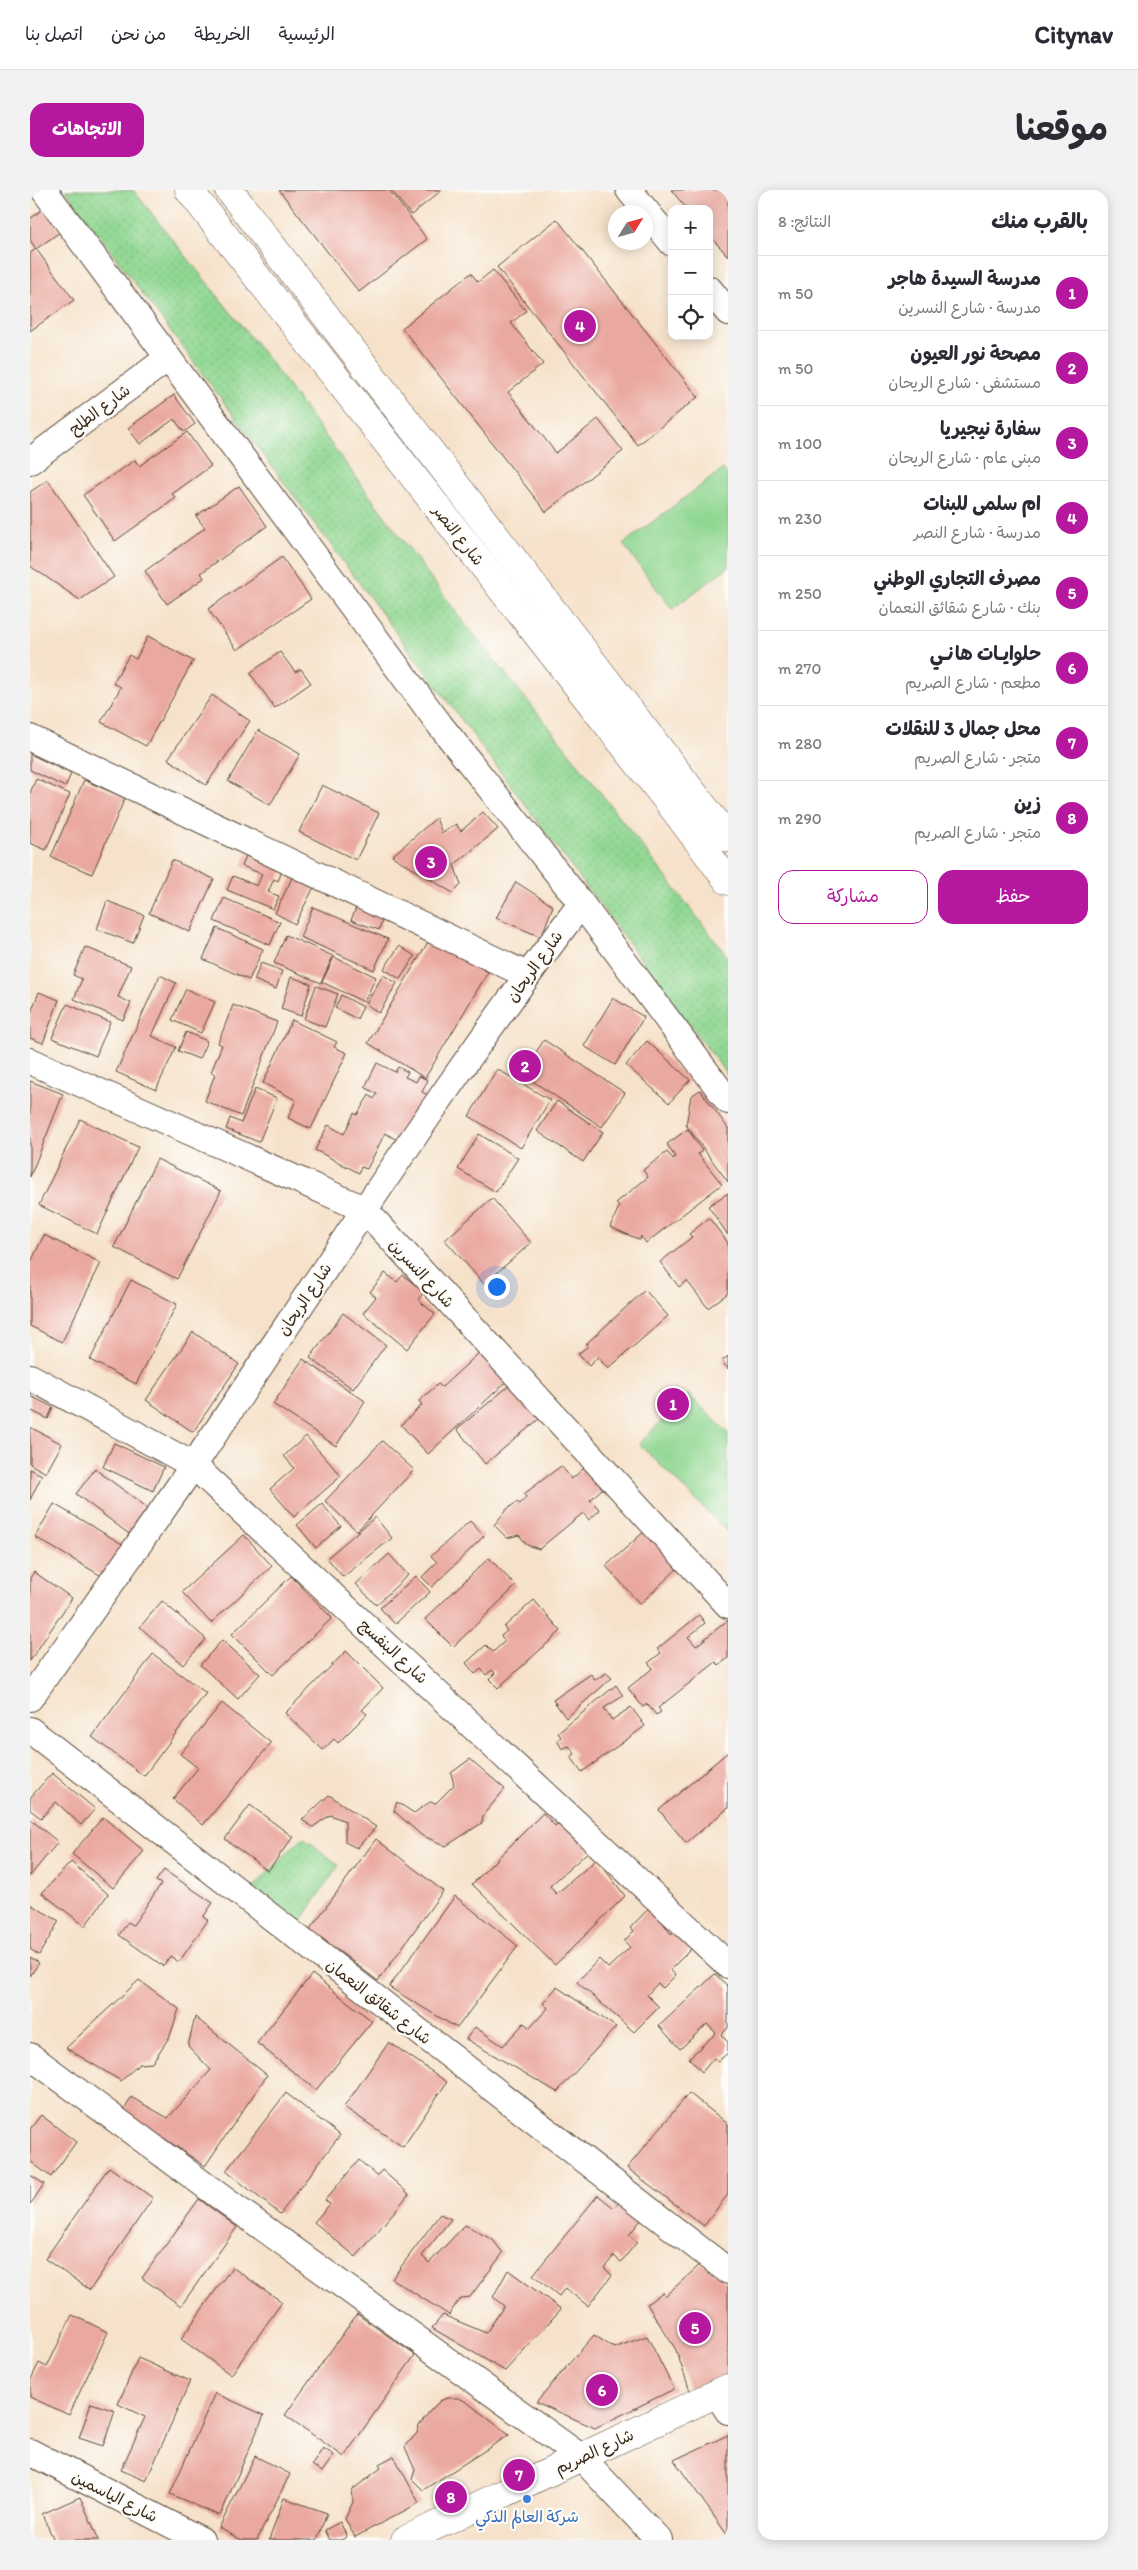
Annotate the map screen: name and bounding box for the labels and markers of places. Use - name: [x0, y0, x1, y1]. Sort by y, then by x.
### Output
- pin: 4: [564, 307, 596, 345]
- pin: 3: [415, 843, 447, 881]
- pin: 2: [509, 1047, 541, 1085]
- pin: 1: [657, 1385, 689, 1423]
- pin: 5: [679, 2309, 711, 2347]
- pin: 6: [586, 2371, 618, 2409]
- pin: 7: [503, 2456, 535, 2494]
- pin: 8: [435, 2478, 467, 2516]
- marker: شركة العالم الذكي: [521, 2493, 533, 2505]
- place label: شركة العالم الذكي: [475, 2507, 579, 2531]

